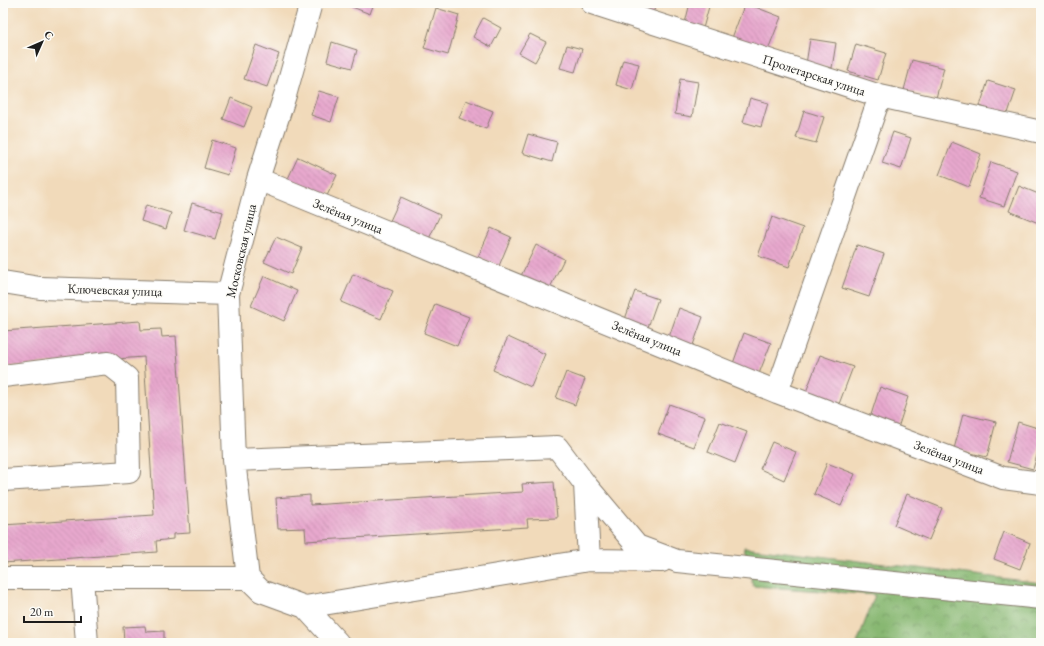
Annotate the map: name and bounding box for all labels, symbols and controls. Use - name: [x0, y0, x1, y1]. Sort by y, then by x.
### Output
- north arrow: [22, 22, 62, 62]
- text: С: [41, 27, 57, 43]
- street label: Пролетарская улица: [760, 50, 868, 100]
- street label: Зелёная улица: [311, 194, 386, 238]
- street label: Московская улица: [222, 202, 260, 300]
- street label: Ключевская улица: [67, 280, 164, 300]
- street label: Зелёная улица: [610, 316, 685, 360]
- street label: Зелёная улица: [912, 436, 987, 478]
- scale bar: [24, 598, 81, 624]
- text: 20 m: [30, 604, 54, 620]

